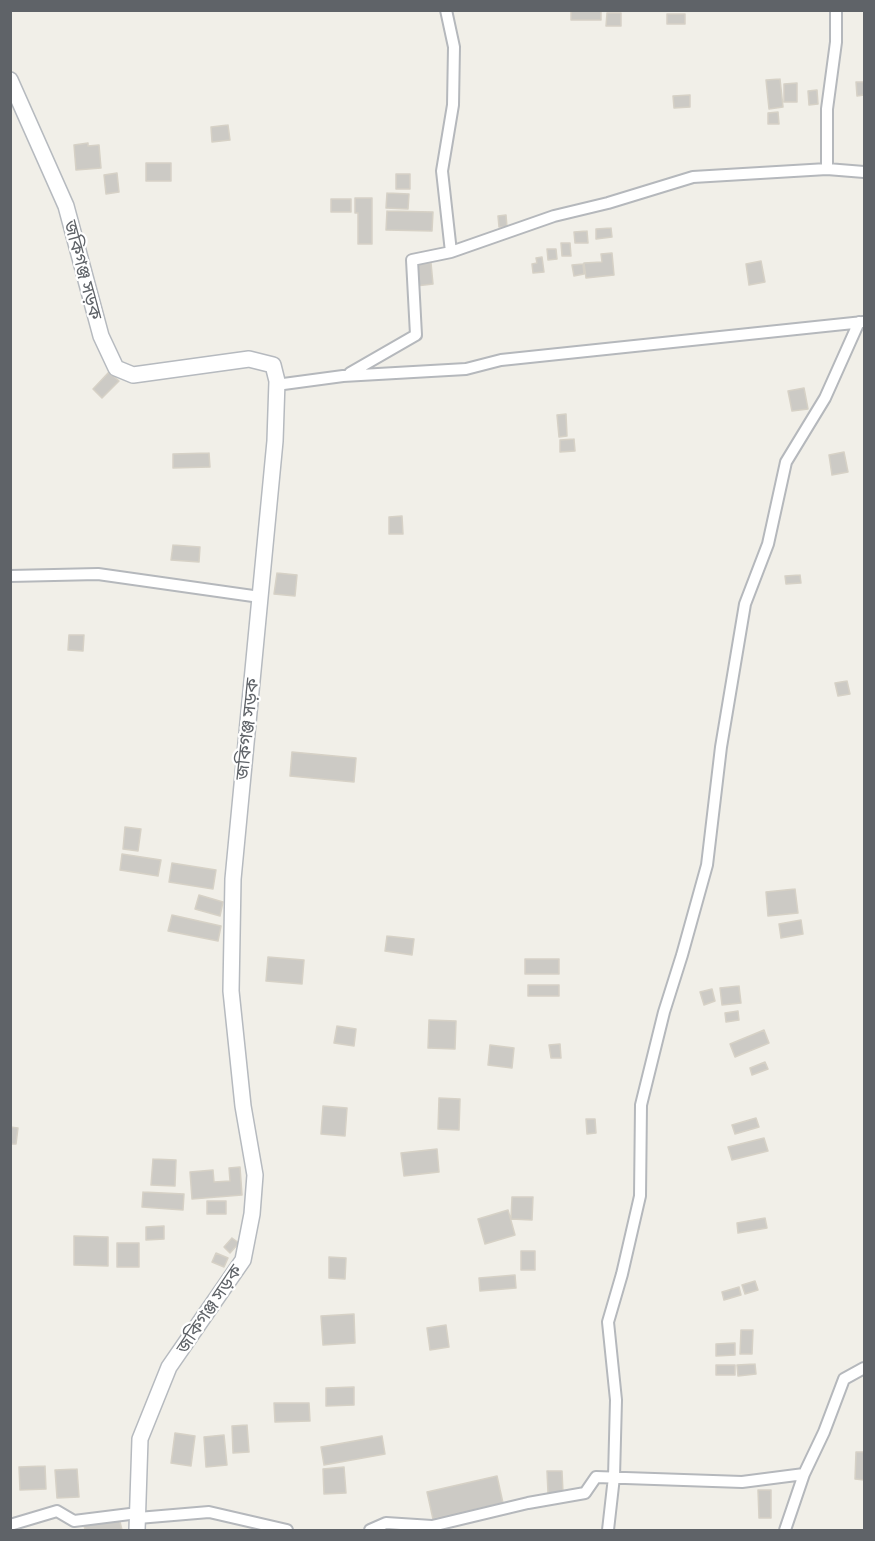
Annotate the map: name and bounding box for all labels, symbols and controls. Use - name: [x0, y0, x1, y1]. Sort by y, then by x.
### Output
- street label: জকিগঞ্জ সড়ক: [59, 218, 107, 322]
- street label: জকিগঞ্জ সড়ক: [231, 677, 263, 781]
- street label: জকিগঞ্জ সড়ক: [171, 1261, 247, 1357]

